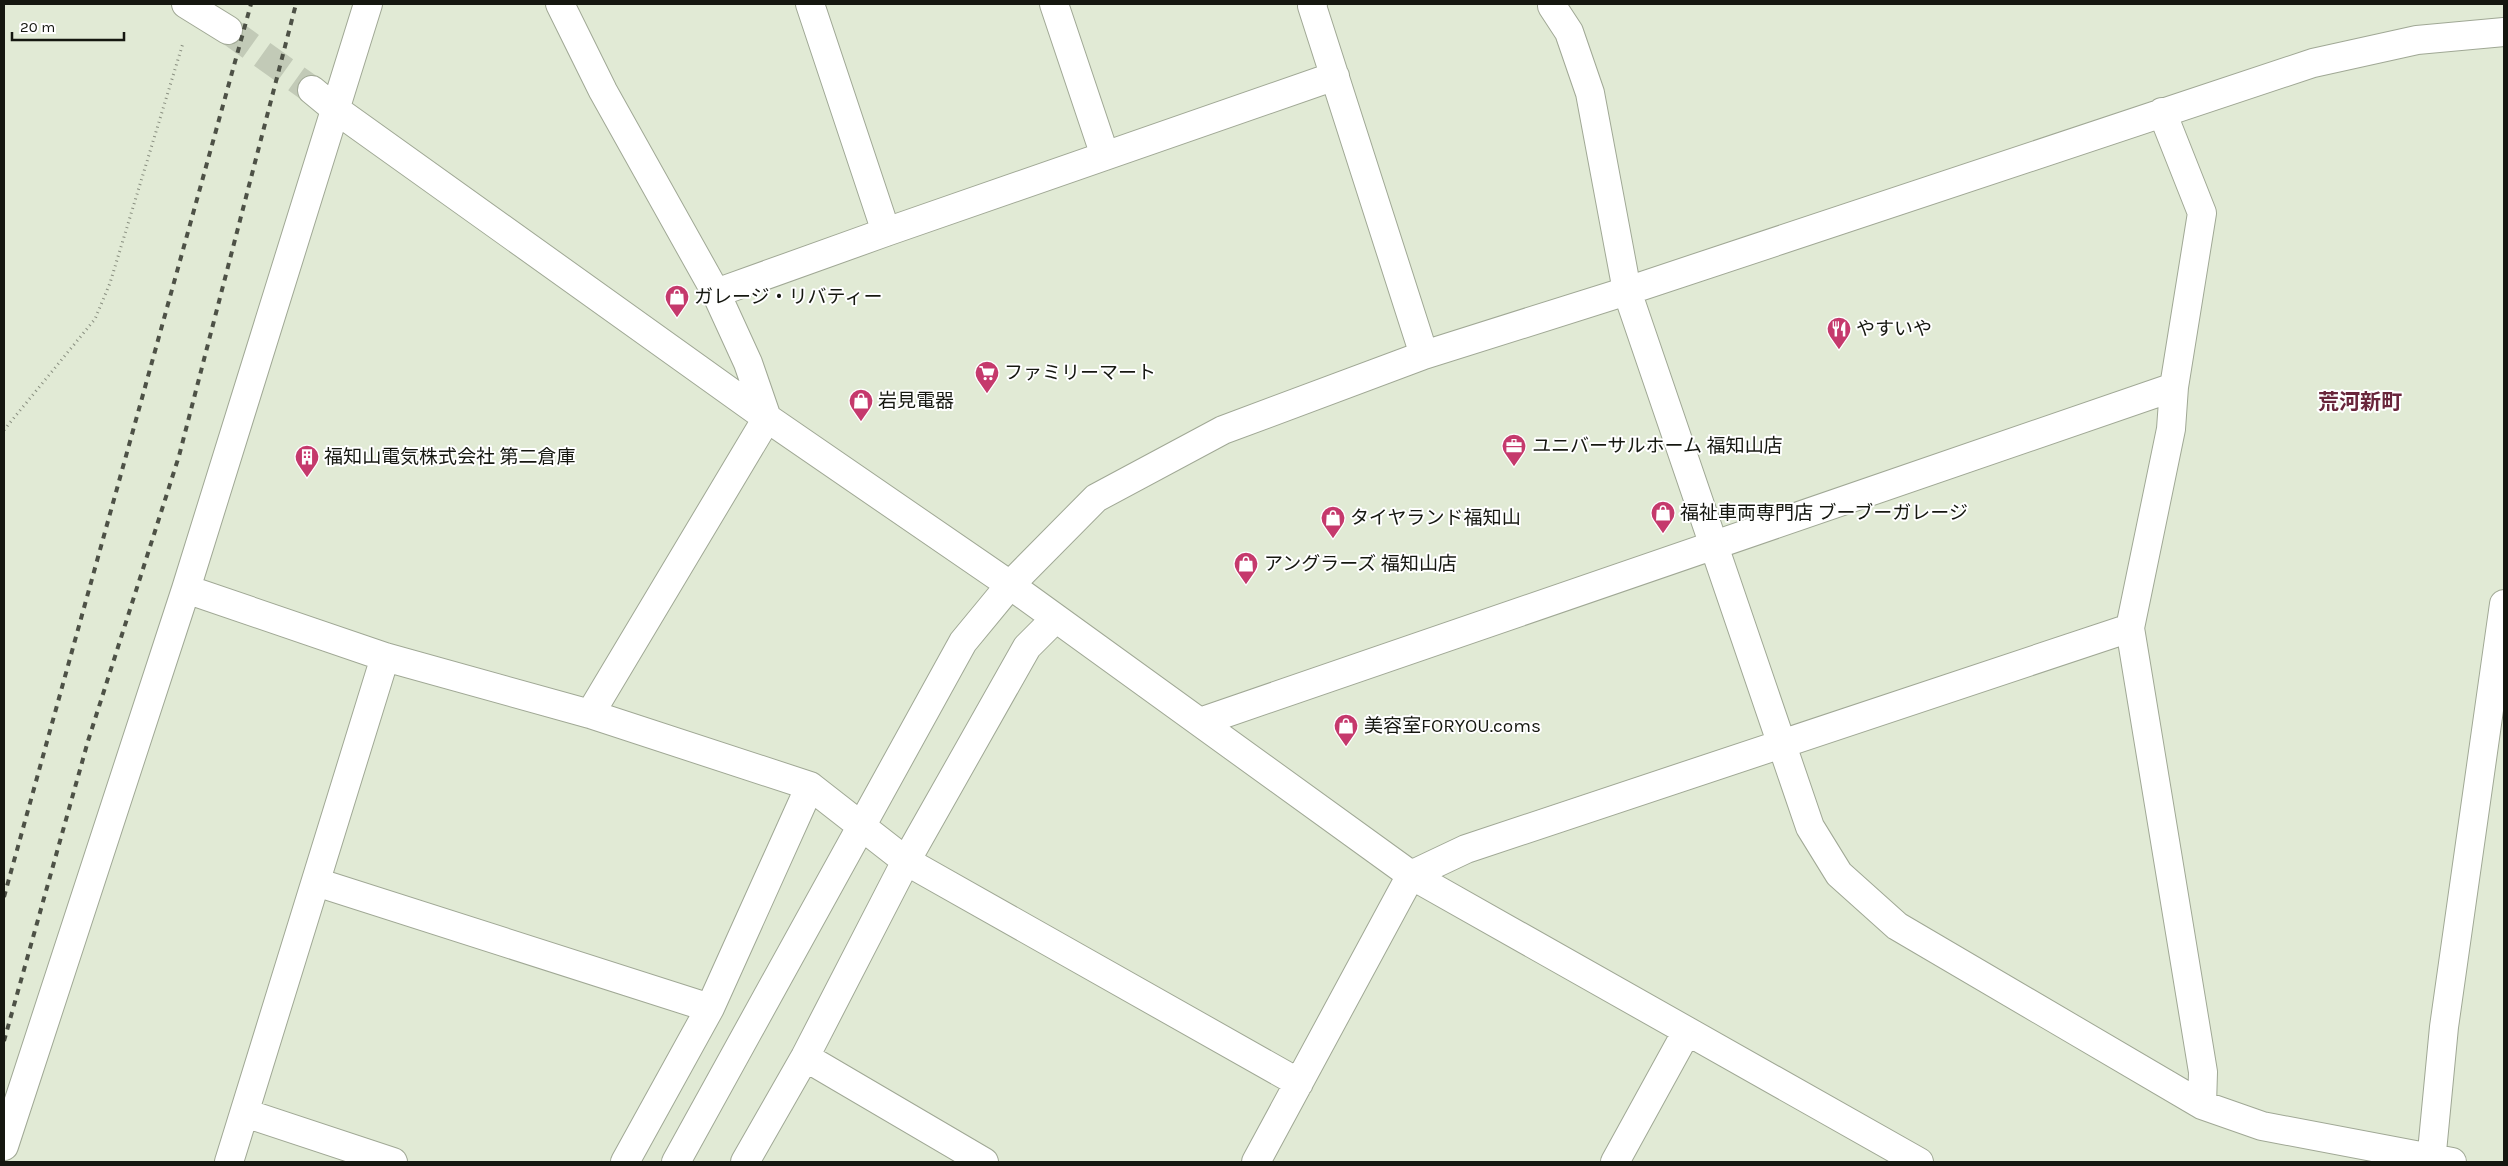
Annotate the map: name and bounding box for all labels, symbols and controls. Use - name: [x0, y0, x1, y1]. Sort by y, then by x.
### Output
- scale bar: [12, 10, 125, 42]
- text: 20 m: [20, 18, 55, 36]
- shop icon: ガレージ・リバティー: [664, 284, 690, 318]
- place label: ガレージ・リバティー: [694, 286, 882, 308]
- restaurant icon: やすいや: [1826, 316, 1852, 350]
- place label: やすいや: [1856, 318, 1932, 340]
- supermarket icon: ファミリーマート: [974, 360, 1000, 394]
- place label: ファミリーマート: [1004, 362, 1156, 384]
- shop icon: 岩見電器: [848, 388, 874, 422]
- place label: 岩見電器: [878, 390, 954, 412]
- district label: 荒河新町: [2318, 390, 2402, 414]
- office icon: ユニバーサルホーム 福知山店: [1501, 433, 1527, 467]
- place label: ユニバーサルホーム 福知山店: [1532, 435, 1783, 457]
- building icon: 福知山電気株式会社 第二倉庫: [294, 444, 320, 478]
- place label: 福知山電気株式会社 第二倉庫: [324, 446, 576, 468]
- shop icon: 福祉車両専門店 ブーブーガレージ: [1650, 500, 1676, 534]
- place label: 福祉車両専門店 ブーブーガレージ: [1680, 502, 1968, 524]
- shop icon: タイヤランド福知山: [1320, 505, 1346, 539]
- place label: タイヤランド福知山: [1350, 507, 1520, 529]
- shop icon: アングラーズ 福知山店: [1233, 551, 1259, 585]
- place label: アングラーズ 福知山店: [1264, 553, 1457, 575]
- shop icon: 美容室FORYOU.coms: [1333, 713, 1359, 747]
- place label: 美容室FORYOU.coms: [1364, 715, 1541, 737]

